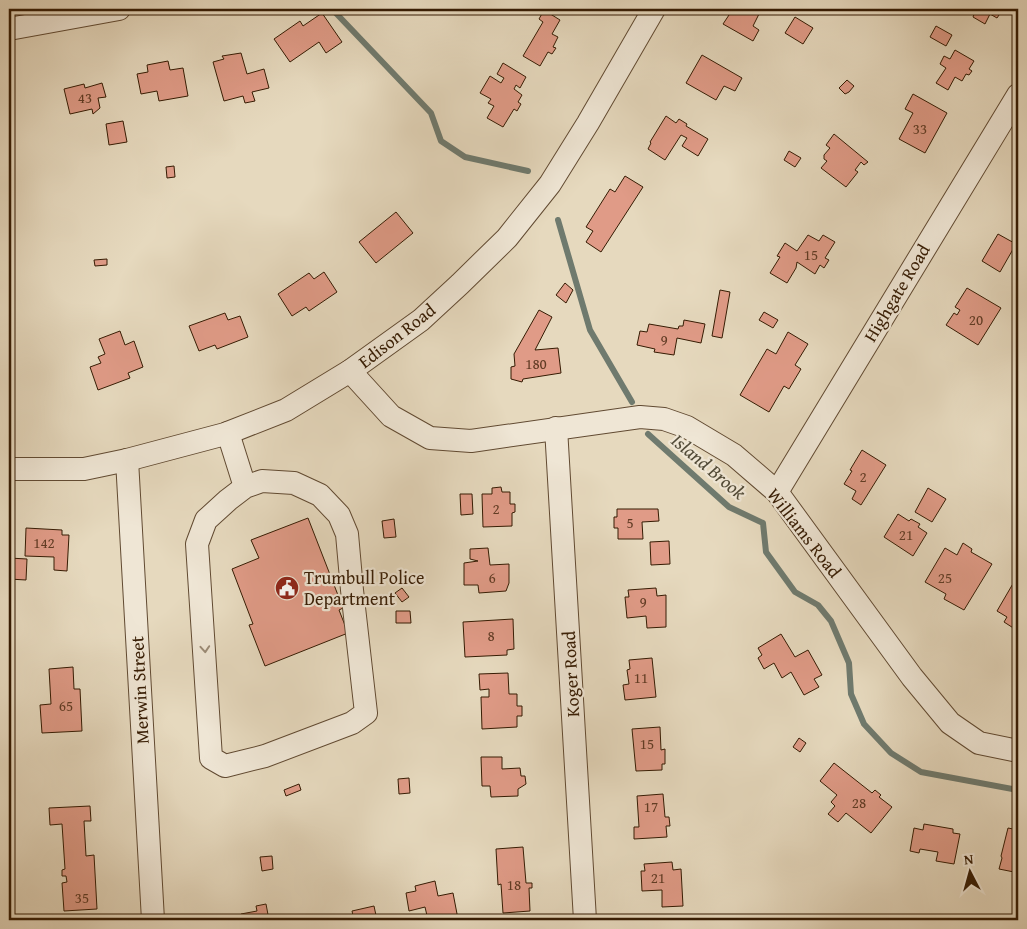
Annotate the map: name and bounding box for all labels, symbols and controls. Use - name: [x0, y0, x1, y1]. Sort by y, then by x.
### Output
- house number: 43: [78, 87, 92, 108]
- house number: 33: [913, 118, 927, 139]
- street label: Highgate Road: [857, 238, 937, 347]
- house number: 15: [804, 244, 818, 265]
- street label: Edison Road: [352, 296, 441, 375]
- house number: 20: [969, 309, 983, 330]
- house number: 9: [660, 329, 668, 350]
- house number: 180: [525, 353, 547, 374]
- water label: Island Brook: [666, 426, 753, 506]
- house number: 2: [859, 466, 867, 487]
- street label: Williams Road: [761, 482, 848, 584]
- house number: 2: [492, 498, 500, 519]
- house number: 5: [626, 512, 634, 533]
- house number: 21: [899, 524, 913, 545]
- house number: 142: [33, 532, 55, 553]
- place label: Trumbull Police Department: [304, 564, 424, 612]
- house number: 6: [488, 567, 496, 588]
- house number: 25: [938, 567, 952, 588]
- public building icon: Trumbull Police Department: [274, 575, 300, 601]
- house number: 9: [639, 591, 647, 612]
- house number: 8: [487, 625, 495, 646]
- street label: Koger Road: [555, 630, 586, 718]
- street label: Merwin Street: [123, 635, 156, 745]
- one-way arrow: [199, 645, 210, 653]
- house number: 11: [634, 667, 648, 688]
- house number: 65: [59, 695, 73, 716]
- house number: 15: [640, 733, 654, 754]
- house number: 28: [852, 792, 866, 813]
- house number: 17: [644, 796, 658, 817]
- north arrow: [944, 846, 994, 896]
- text: N: [963, 849, 975, 870]
- house number: 21: [651, 867, 665, 888]
- house number: 18: [507, 874, 521, 895]
- house number: 35: [75, 887, 89, 908]

